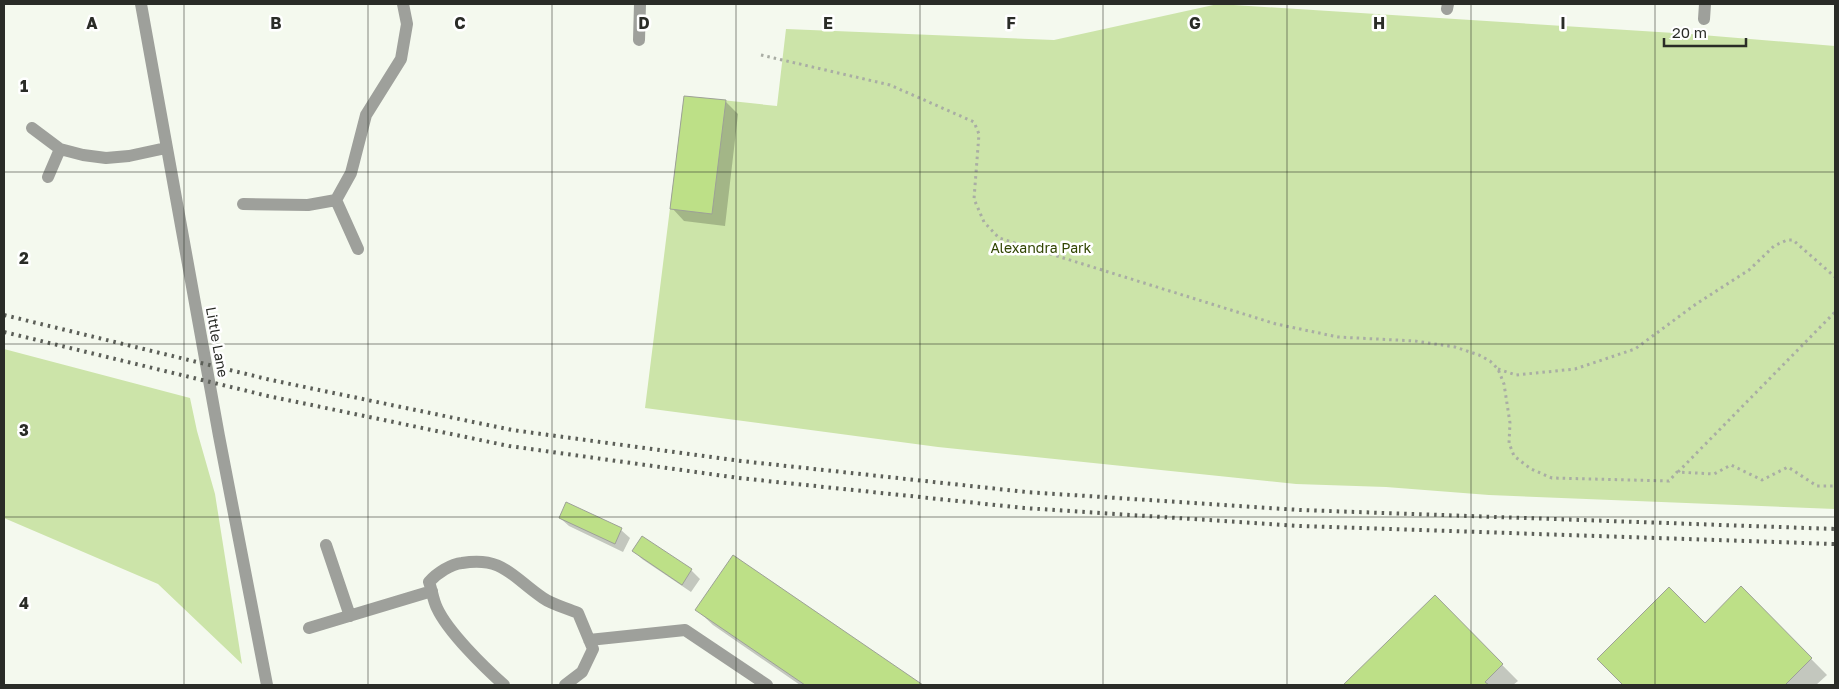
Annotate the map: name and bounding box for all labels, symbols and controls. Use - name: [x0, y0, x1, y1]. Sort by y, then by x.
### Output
- text: A: [86, 13, 98, 33]
- text: B: [270, 13, 282, 33]
- text: C: [454, 13, 466, 33]
- text: D: [638, 13, 650, 33]
- text: E: [823, 13, 833, 33]
- text: F: [1006, 13, 1016, 33]
- text: G: [1189, 13, 1201, 33]
- text: H: [1373, 13, 1385, 33]
- text: I: [1560, 13, 1566, 33]
- scale bar: [1664, 15, 1746, 47]
- text: 20 m: [1672, 23, 1707, 41]
- text: 1: [20, 76, 28, 96]
- park label: Alexandra Park: [990, 239, 1092, 256]
- text: 2: [19, 248, 29, 268]
- street label: Little Lane: [203, 305, 232, 379]
- text: 3: [19, 420, 29, 440]
- text: 4: [19, 593, 29, 613]

